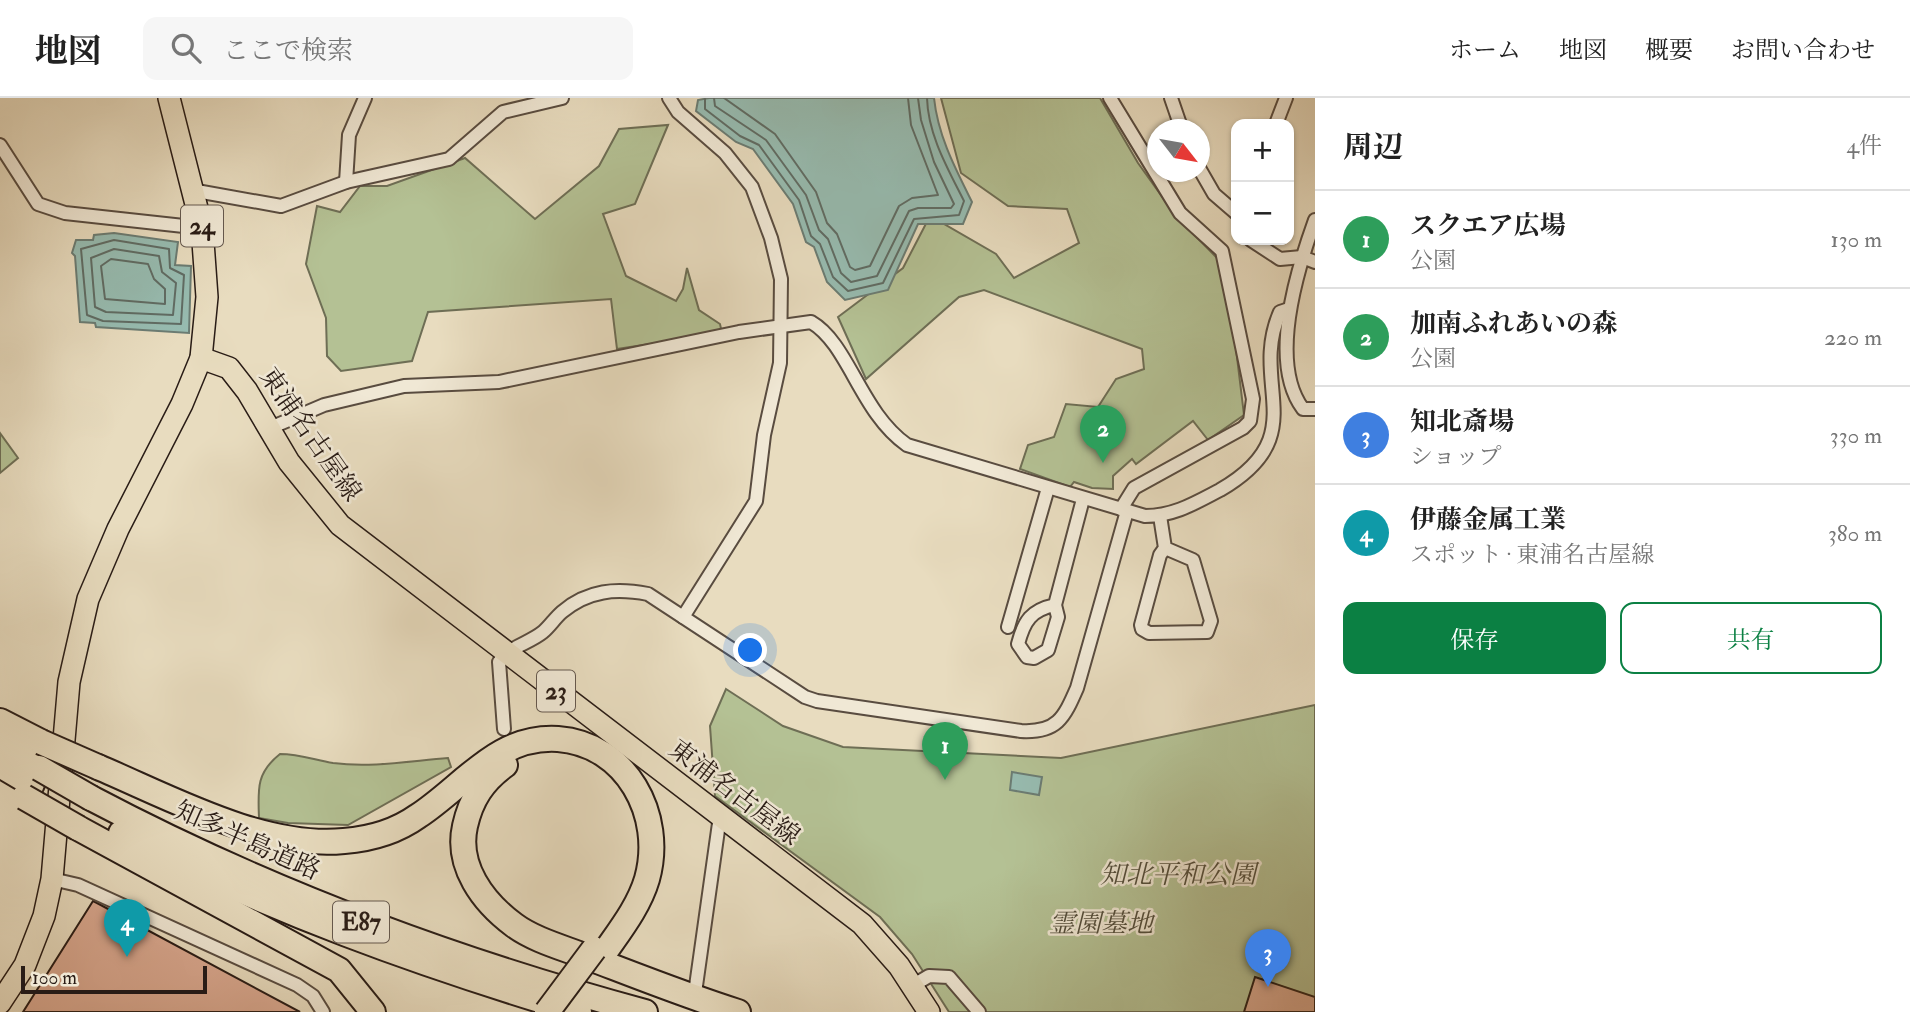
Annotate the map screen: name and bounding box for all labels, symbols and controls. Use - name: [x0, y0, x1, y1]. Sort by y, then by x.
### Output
- search box: [143, 17, 633, 80]
- icon: search: [167, 29, 205, 67]
- text: 地図: [35, 31, 101, 72]
- text: ここで検索: [223, 35, 353, 67]
- text: ホーム: [1449, 35, 1521, 66]
- text: 地図: [1559, 35, 1607, 66]
- text: 概要: [1645, 35, 1693, 66]
- text: お問い合わせ: [1731, 35, 1875, 66]
- north arrow: [1147, 119, 1210, 182]
- map controls: [1231, 119, 1294, 245]
- button: +: [1231, 119, 1294, 182]
- text: 周辺: [1343, 129, 1403, 166]
- text: 4件: [1847, 131, 1882, 160]
- button: −: [1231, 182, 1294, 245]
- road number: 24: [181, 205, 223, 246]
- text: スクエア広場: [1410, 210, 1565, 242]
- text: 1: [1362, 225, 1370, 254]
- text: 130 m: [1830, 225, 1882, 254]
- text: 公園: [1410, 246, 1456, 275]
- text: 加南ふれあいの森: [1410, 308, 1618, 340]
- text: 2: [1360, 323, 1372, 352]
- text: 220 m: [1824, 323, 1882, 352]
- text: 公園: [1410, 344, 1456, 373]
- street label: 東浦名古屋線: [252, 361, 368, 508]
- pin: 2: [1080, 405, 1126, 463]
- text: 知北斎場: [1410, 406, 1514, 438]
- text: 3: [1362, 421, 1370, 450]
- text: 330 m: [1830, 421, 1882, 450]
- text: ショップ: [1410, 442, 1502, 471]
- text: 伊藤金属工業: [1410, 504, 1566, 536]
- text: 4: [1360, 519, 1372, 548]
- text: 380 m: [1828, 519, 1882, 548]
- text: スポット · 東浦名古屋線: [1410, 540, 1654, 569]
- button: 保存: [1343, 602, 1606, 674]
- button: 共有: [1620, 602, 1882, 674]
- your location: [733, 633, 767, 667]
- road number: 23: [537, 670, 575, 712]
- pin: 1: [922, 722, 968, 780]
- street label: 東浦名古屋線: [662, 733, 806, 853]
- street label: 知多半島道路: [170, 795, 325, 887]
- park label: 知北平和公園: [1100, 859, 1260, 891]
- pin: 4: [104, 899, 150, 957]
- road number: E87: [333, 902, 389, 942]
- park label: 霊園墓地: [1049, 908, 1156, 940]
- pin: 3: [1245, 929, 1291, 987]
- scale bar: [21, 963, 206, 995]
- text: 100 m: [32, 966, 77, 990]

